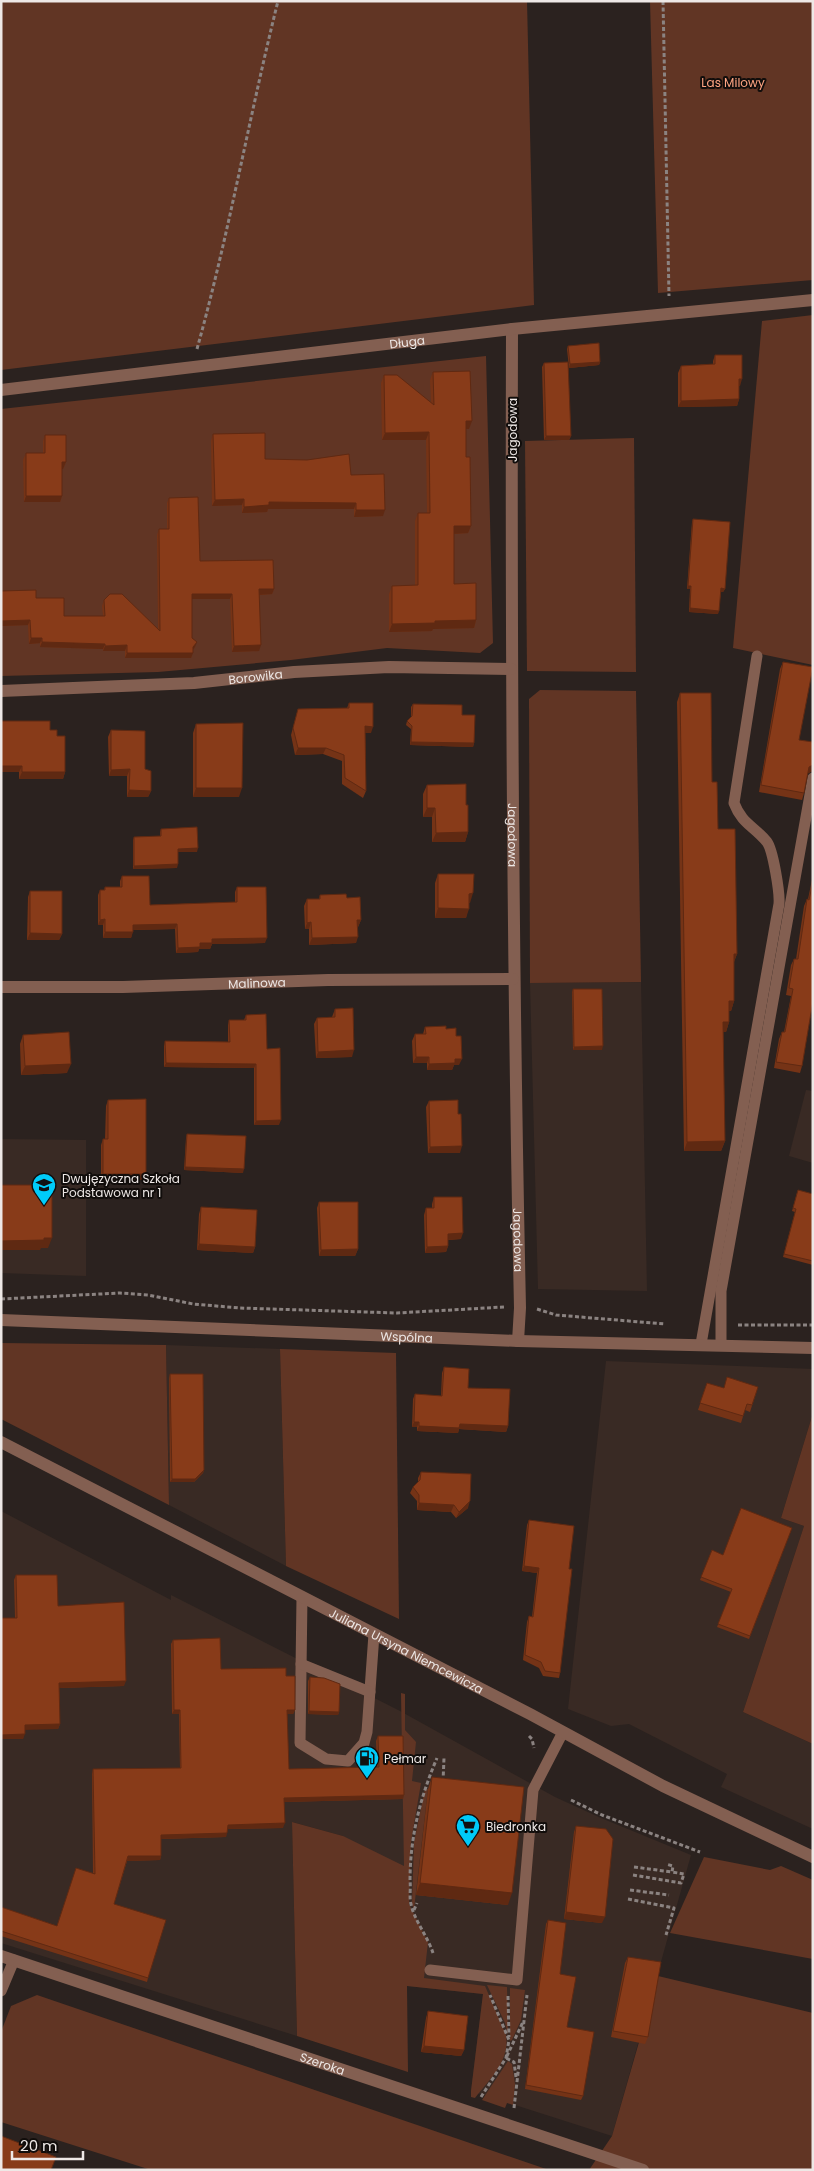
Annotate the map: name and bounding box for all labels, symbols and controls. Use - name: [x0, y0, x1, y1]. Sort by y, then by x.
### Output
- park label: Las Milowy: [701, 74, 765, 91]
- street label: Długa: [389, 331, 426, 352]
- street label: Jagodowa: [504, 398, 521, 462]
- street label: Borowika: [228, 665, 283, 688]
- street label: Jagodowa: [504, 803, 522, 867]
- street label: Malinowa: [228, 973, 286, 992]
- place label: Dwujęzyczna Szkoła Podstawowa nr 1: [62, 1170, 180, 1201]
- school or university icon: Dwujęzyczna Szkoła Podstawowa nr 1: [31, 1172, 57, 1206]
- street label: Jagodowa: [510, 1208, 528, 1272]
- street label: Wspólna: [380, 1327, 433, 1346]
- street label: Juliana Ursyna Niemcewicza: [326, 1604, 487, 1697]
- fuel station icon: Pełmar: [354, 1745, 380, 1779]
- place label: Pełmar: [384, 1750, 427, 1767]
- supermarket icon: Biedronka: [455, 1813, 481, 1847]
- place label: Biedronka: [486, 1818, 546, 1835]
- street label: Szeroka: [298, 2048, 347, 2079]
- scale bar: [12, 2128, 84, 2160]
- text: 20 m: [20, 2135, 58, 2156]

